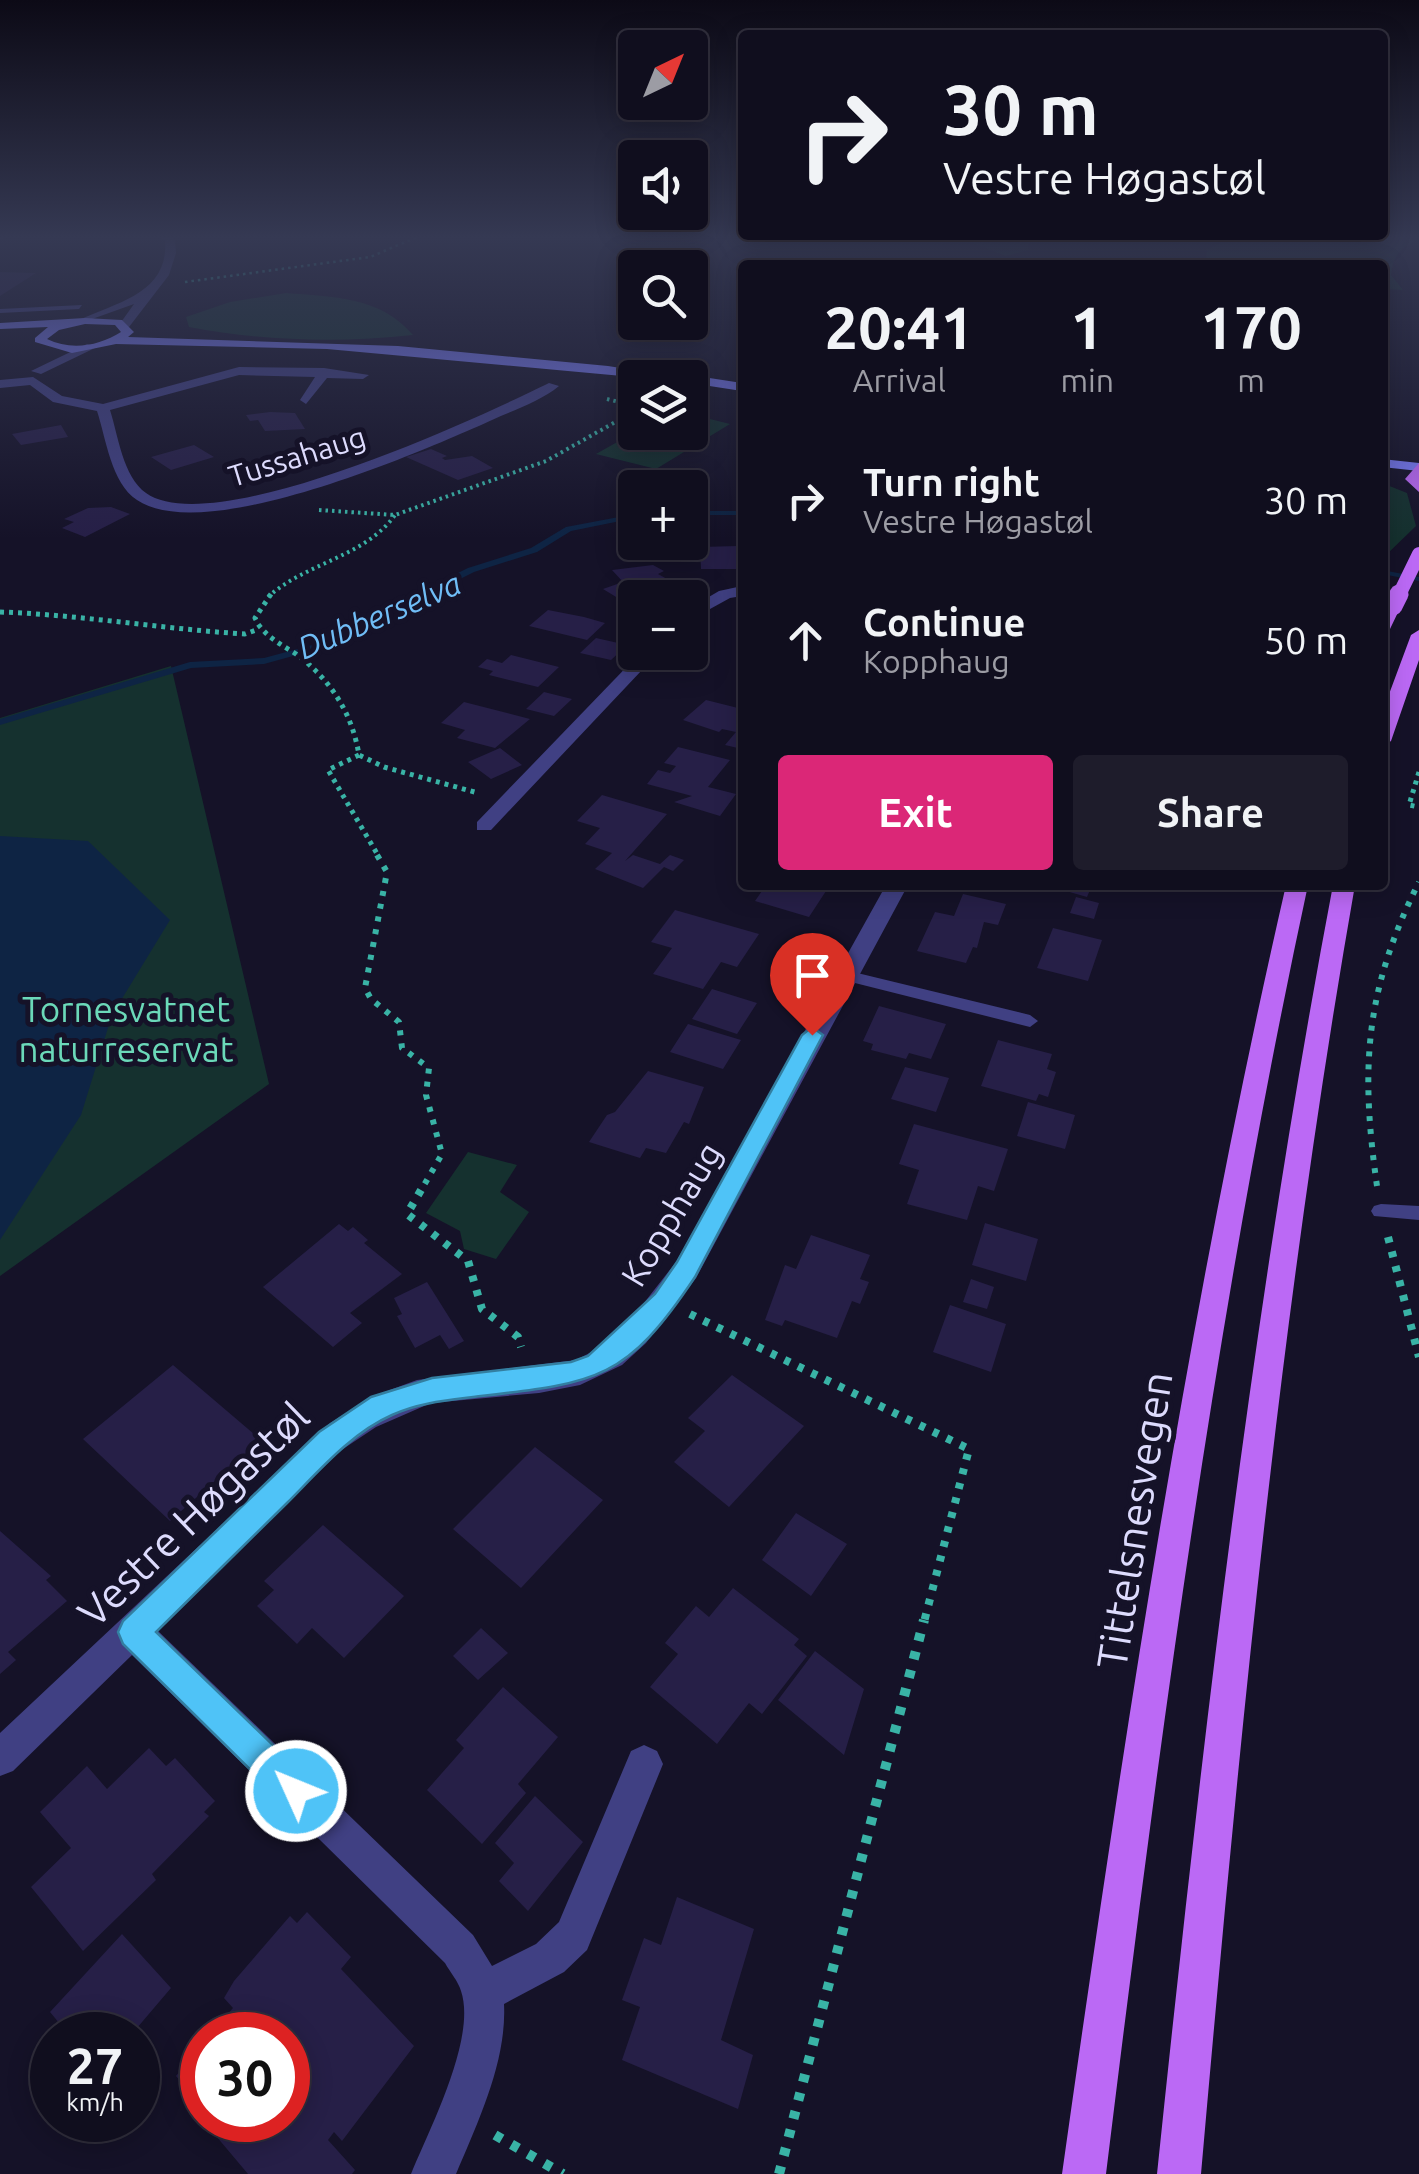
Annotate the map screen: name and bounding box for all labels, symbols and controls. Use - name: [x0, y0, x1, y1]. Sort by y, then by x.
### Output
- north arrow: [618, 30, 708, 120]
- map controls: [618, 30, 708, 670]
- icon: right: [778, 70, 908, 200]
- text: 30 m: [943, 70, 1099, 148]
- button: sound: [618, 140, 708, 230]
- text: Vestre Høgastøl: [943, 152, 1266, 203]
- button: search: [618, 250, 708, 340]
- text: 20:41: [824, 293, 974, 360]
- text: 1: [1070, 293, 1104, 360]
- text: 170: [1200, 293, 1302, 360]
- button: layers: [618, 360, 708, 450]
- text: Arrival: [853, 362, 946, 398]
- text: min: [1060, 362, 1114, 398]
- text: m: [1237, 362, 1265, 398]
- street label: Tussahaug: [224, 419, 370, 493]
- text: Turn right: [863, 461, 1040, 503]
- button: +: [618, 470, 708, 560]
- icon: right: [778, 473, 833, 528]
- text: 30 m: [1264, 479, 1348, 521]
- text: Vestre Høgastøl: [863, 503, 1093, 539]
- water label: Dubberselva: [292, 564, 466, 666]
- button: −: [618, 580, 708, 670]
- text: Continue: [863, 601, 1025, 643]
- icon: ahead: [778, 613, 833, 668]
- text: 50 m: [1264, 619, 1348, 661]
- text: Kopphaug: [863, 643, 1010, 679]
- button: Exit: [778, 755, 1053, 870]
- button: Share: [1073, 755, 1348, 870]
- pin: [770, 933, 855, 1036]
- icon: arrive: [785, 948, 840, 1003]
- park label: Tornesvatnet naturreservat: [19, 989, 234, 1069]
- street label: Kopphaug: [613, 1135, 729, 1293]
- street label: Tittelsnesvegen: [1087, 1368, 1181, 1672]
- street label: Vestre Høgastøl: [68, 1392, 318, 1636]
- position arrow: [244, 1739, 348, 1843]
- speed limit sign: 30: [180, 2012, 310, 2142]
- text: 27: [67, 2037, 123, 2093]
- text: km/h: [66, 2088, 124, 2116]

